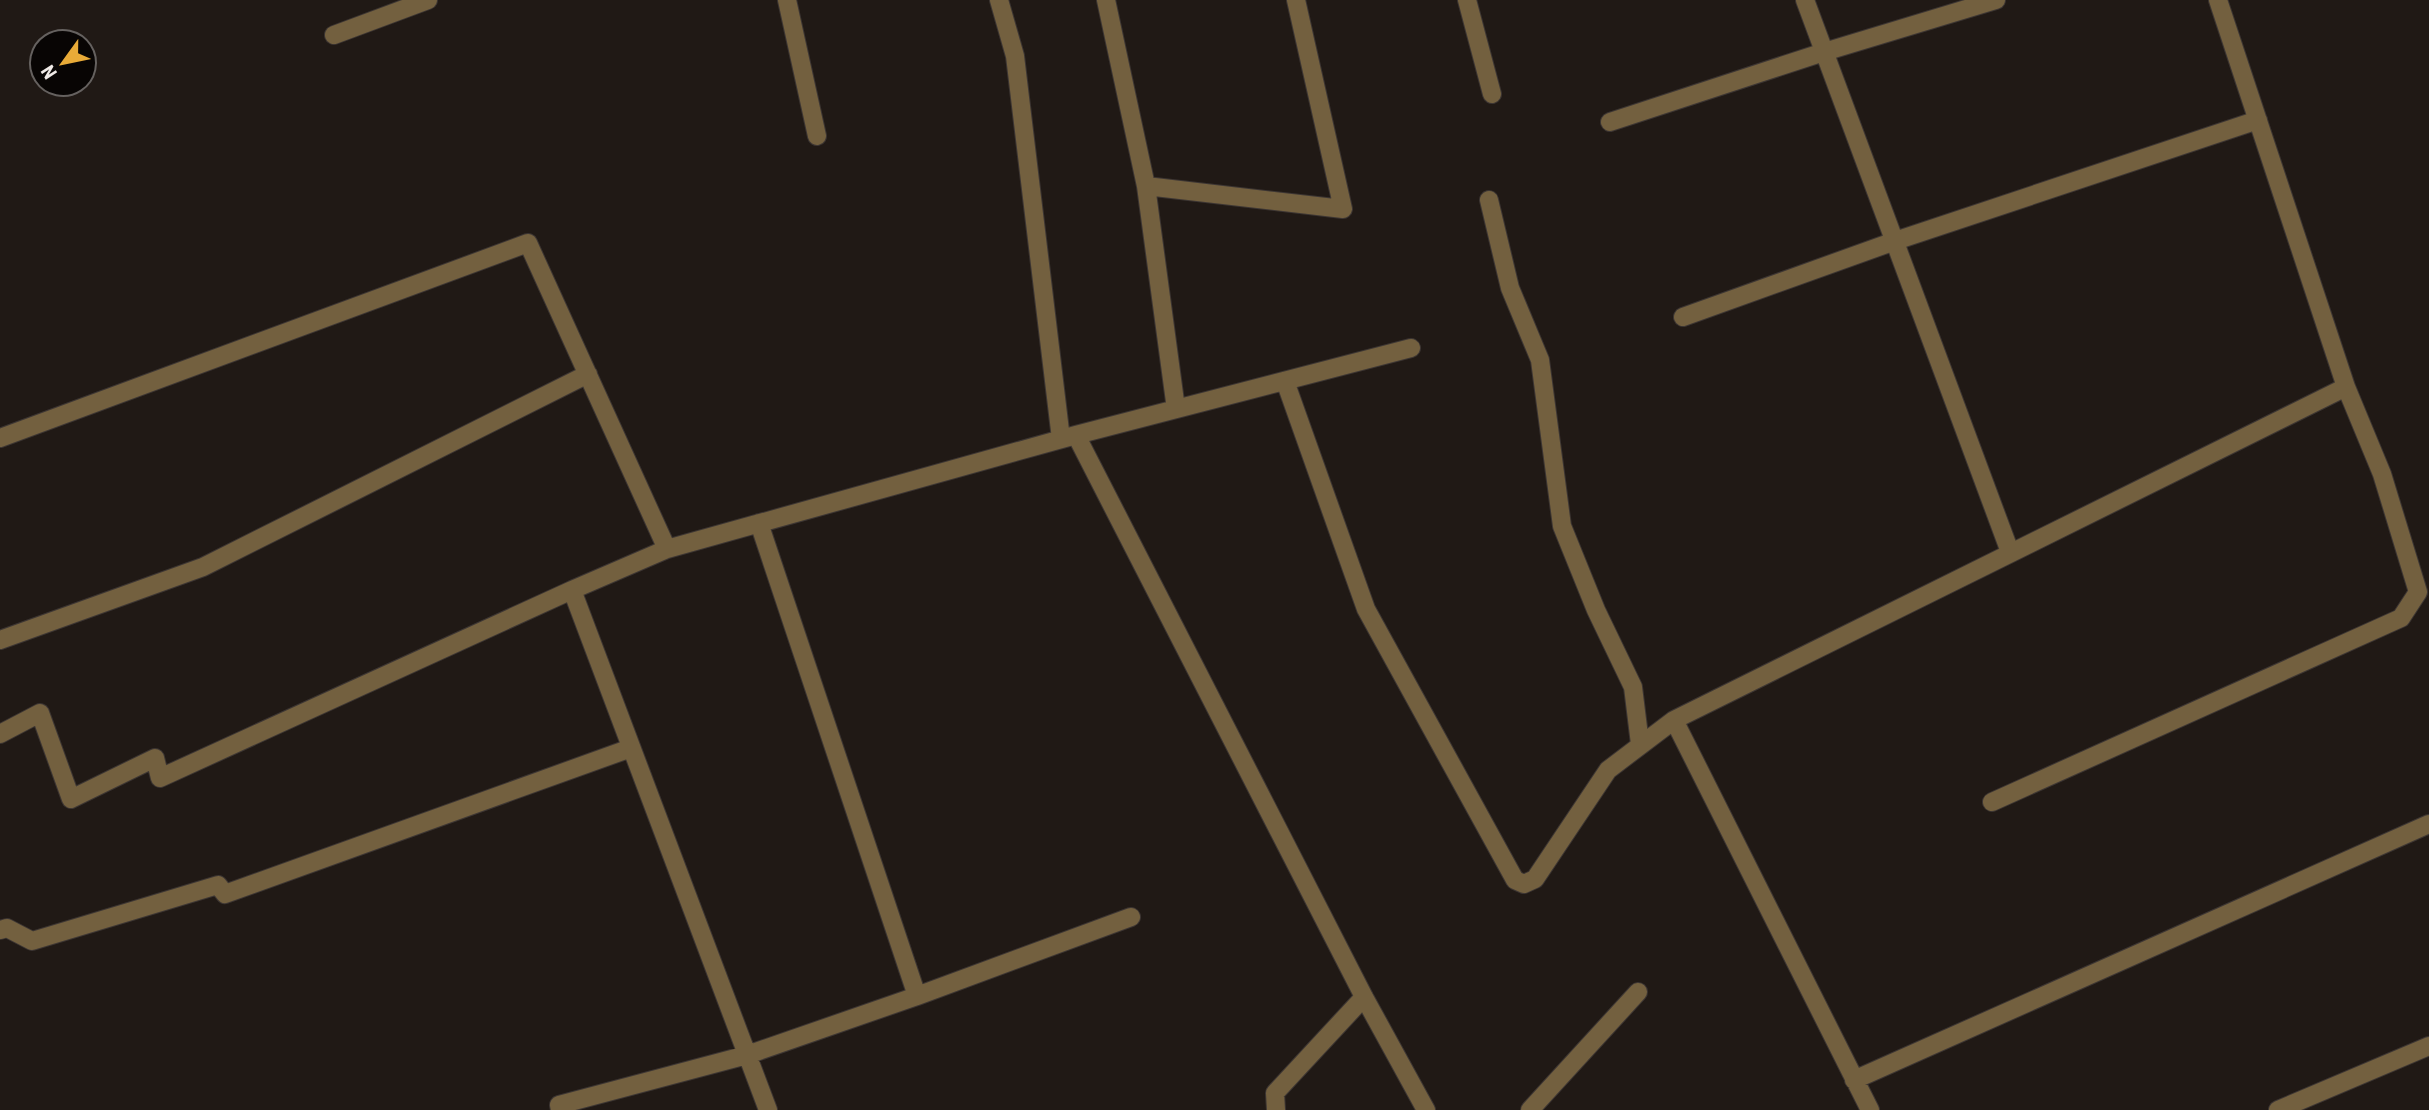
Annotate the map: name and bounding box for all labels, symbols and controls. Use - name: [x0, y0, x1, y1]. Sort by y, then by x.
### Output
- north arrow: [28, 28, 98, 98]
- text: N: [36, 61, 62, 83]

